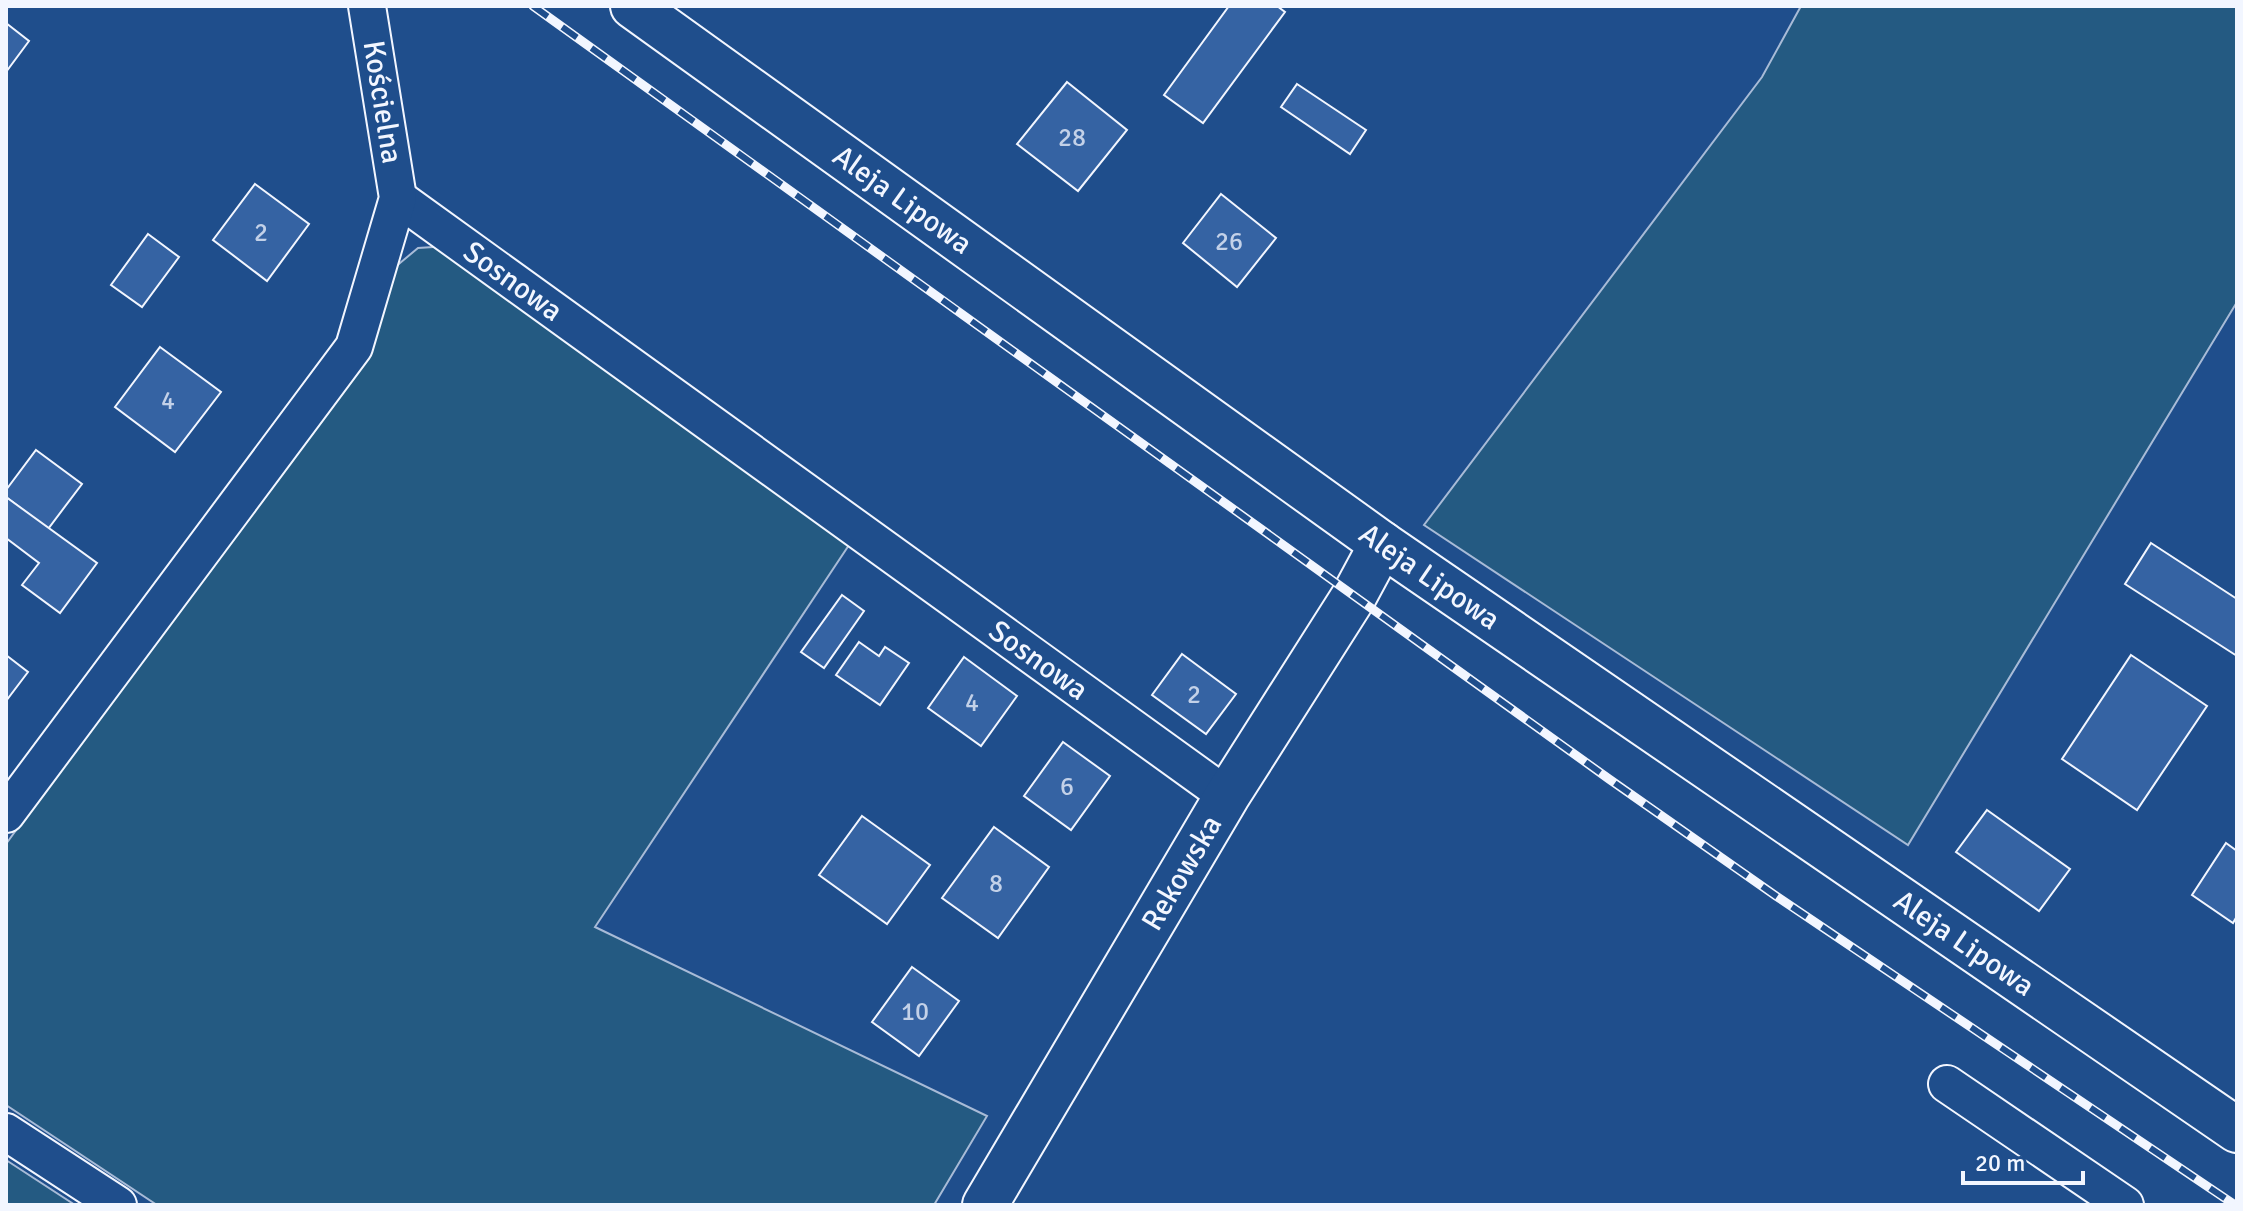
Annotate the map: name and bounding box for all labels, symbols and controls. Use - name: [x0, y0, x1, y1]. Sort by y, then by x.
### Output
- street label: Kościelna: [355, 38, 410, 166]
- house number: 28: [1058, 122, 1086, 154]
- street label: Aleja Lipowa: [825, 138, 979, 263]
- house number: 2: [254, 217, 268, 249]
- house number: 26: [1215, 226, 1243, 258]
- street label: Sosnowa: [456, 233, 570, 330]
- house number: 4: [161, 385, 175, 417]
- street label: Aleja Lipowa: [1352, 516, 1507, 638]
- street label: Sosnowa: [981, 612, 1095, 709]
- house number: 2: [1187, 679, 1201, 711]
- house number: 4: [965, 687, 979, 719]
- house number: 6: [1060, 771, 1074, 803]
- street label: Rekowska: [1134, 809, 1230, 937]
- house number: 8: [989, 868, 1003, 900]
- street label: Aleja Lipowa: [1886, 882, 2042, 1005]
- house number: 10: [901, 996, 929, 1028]
- scale bar: [1963, 1135, 2083, 1185]
- text: 20 m: [1975, 1148, 2025, 1178]

